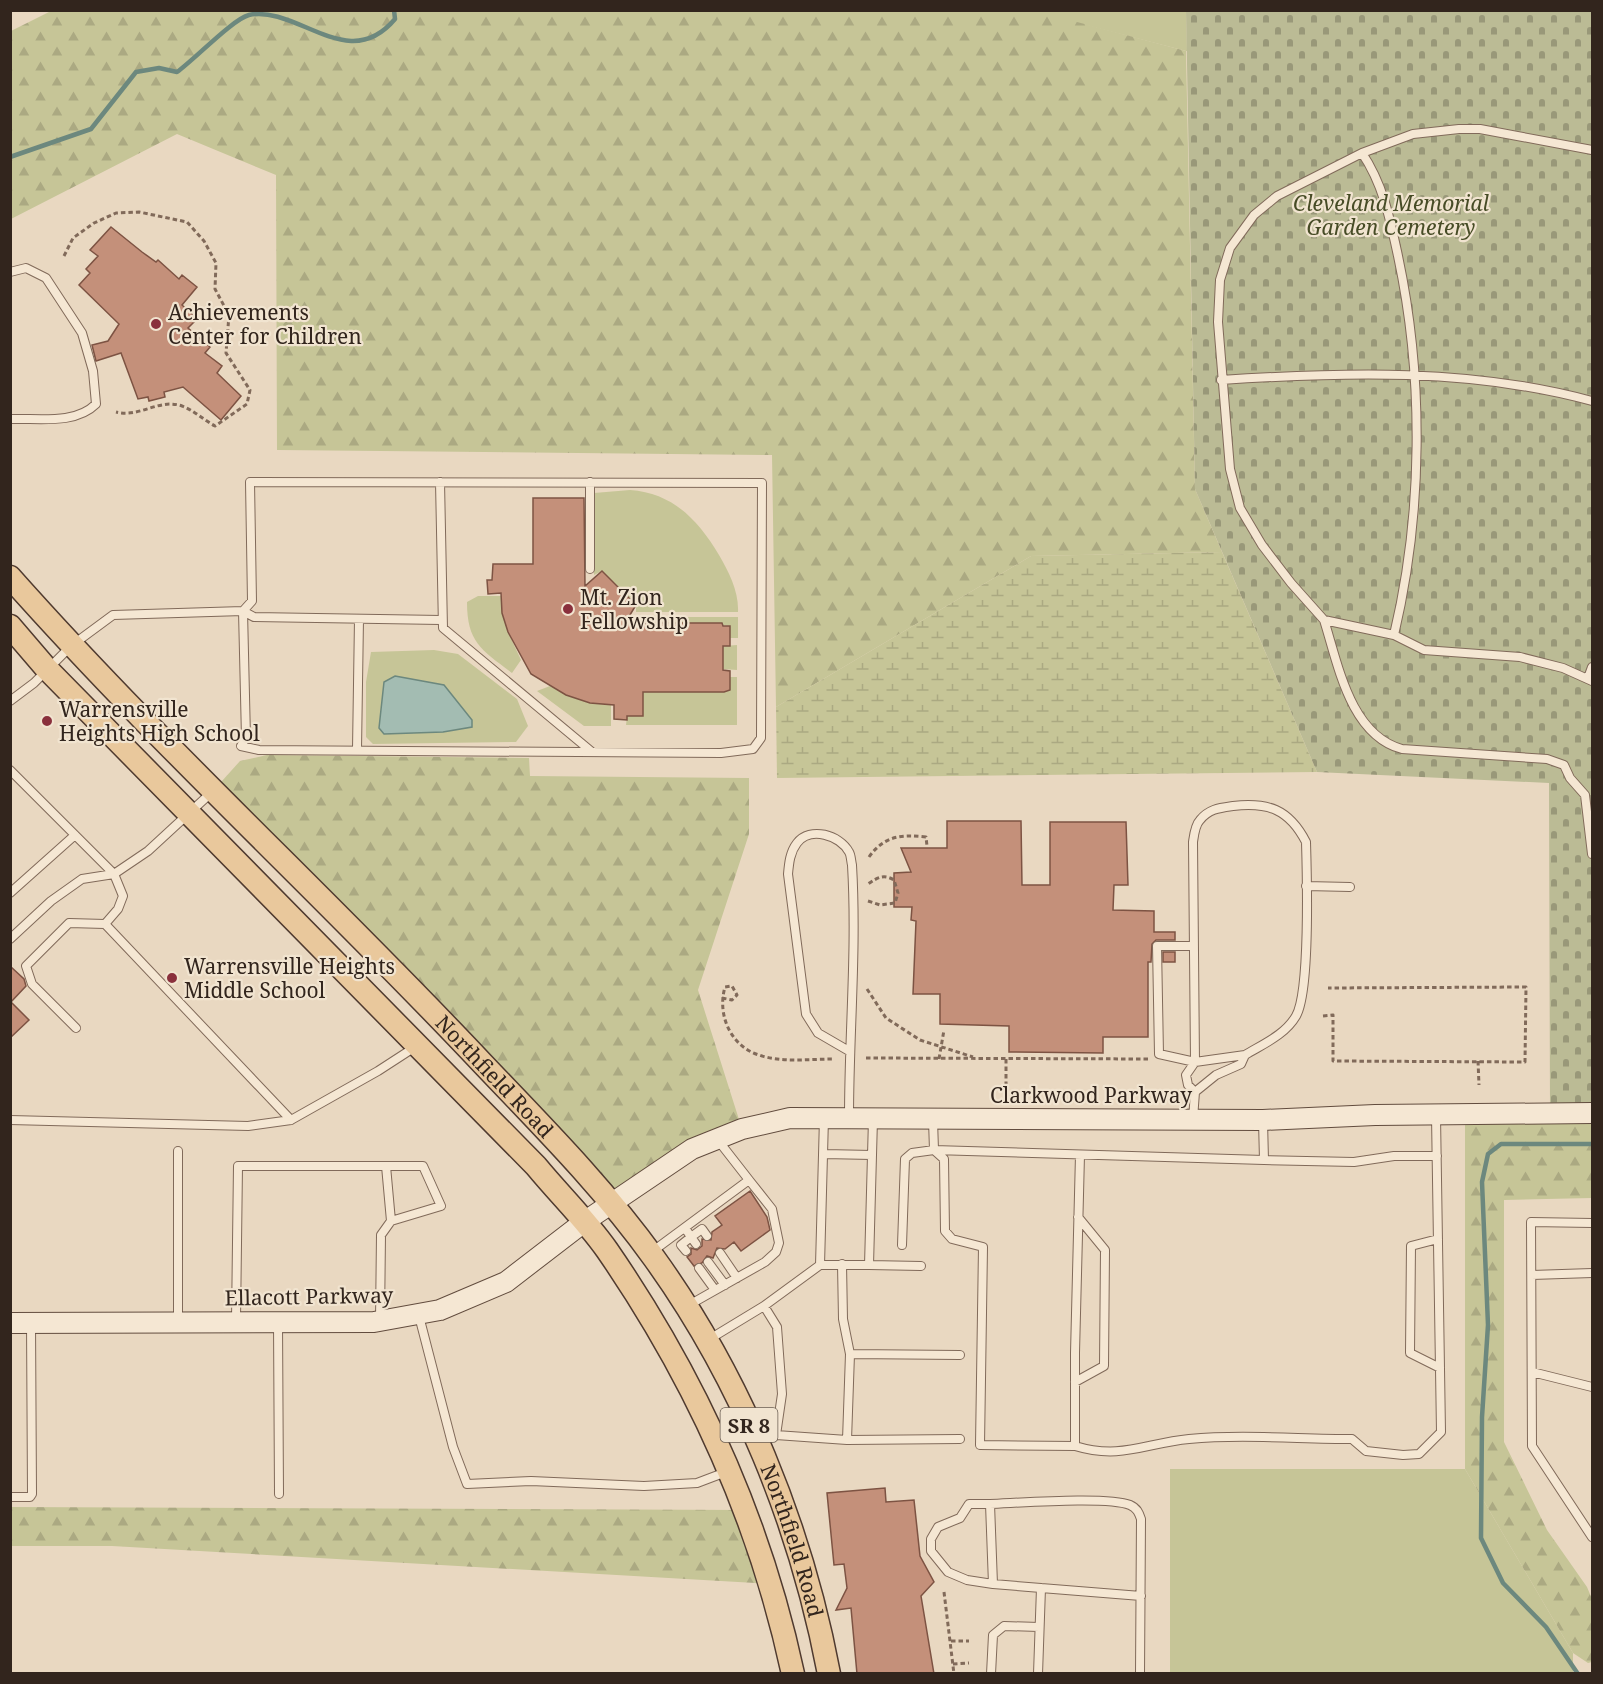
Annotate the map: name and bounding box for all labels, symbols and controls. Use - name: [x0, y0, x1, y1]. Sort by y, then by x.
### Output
- park label: Cleveland Memorial Garden Cemetery: [1293, 189, 1490, 241]
- place label: Achievements Center for Children: [168, 298, 362, 350]
- marker: Achievements Center for Children: [149, 317, 163, 331]
- place label: Mt. Zion Fellowship: [580, 583, 688, 635]
- marker: Mt. Zion Fellowship: [561, 602, 575, 616]
- place label: Warrensville Heights High School: [59, 695, 260, 747]
- marker: Warrensville Heights High School: [40, 714, 54, 728]
- place label: Warrensville Heights Middle School: [184, 952, 395, 1004]
- marker: Warrensville Heights Middle School: [165, 971, 179, 985]
- street label: Northfield Road: [430, 1009, 560, 1144]
- street label: Clarkwood Parkway: [990, 1081, 1192, 1109]
- street label: Ellacott Parkway: [224, 1281, 394, 1311]
- road number: SR 8: [720, 1408, 777, 1442]
- street label: Northfield Road: [755, 1460, 830, 1620]

